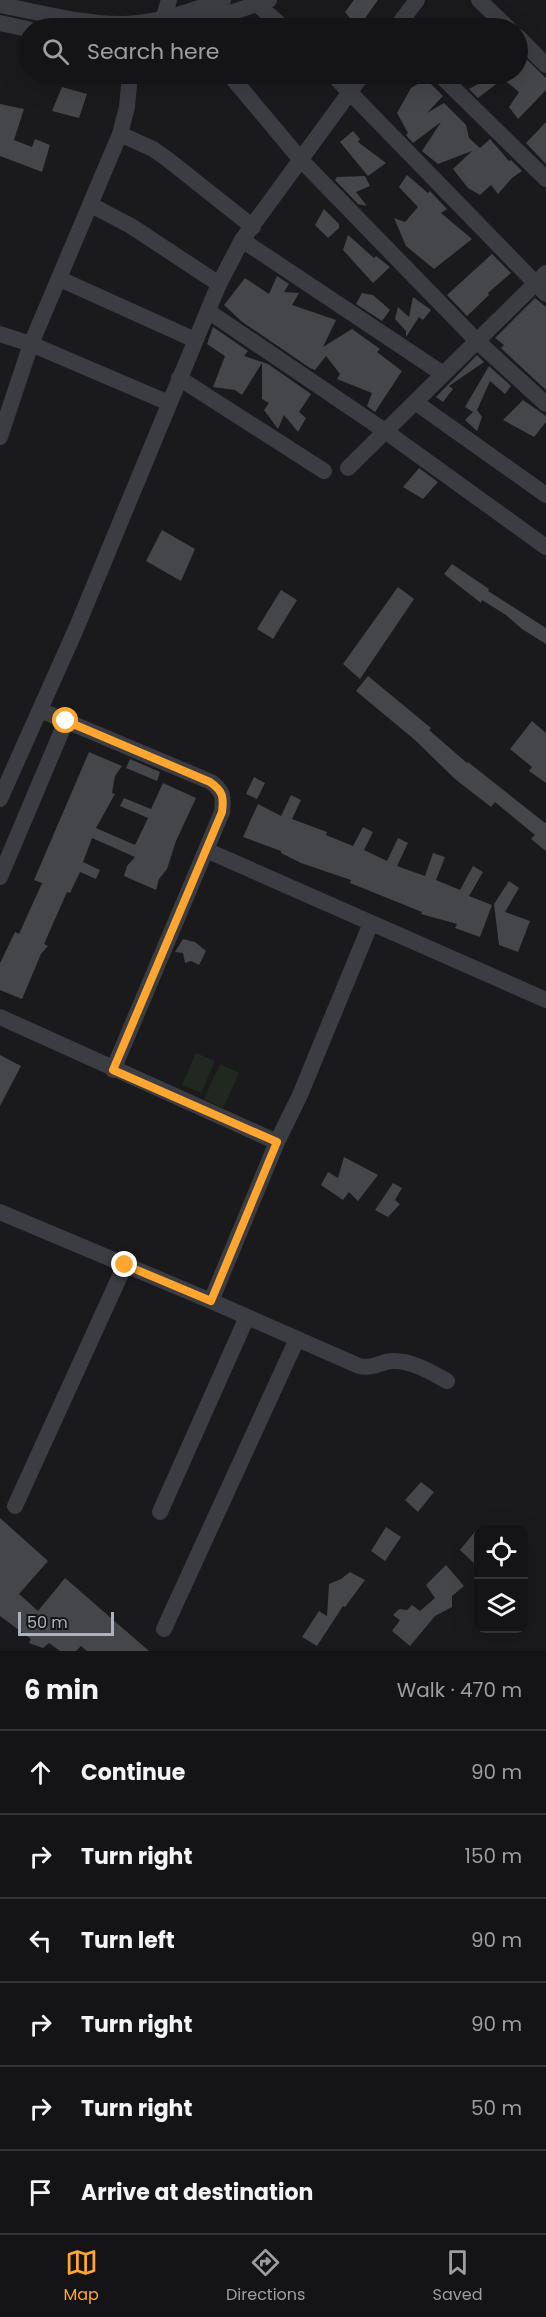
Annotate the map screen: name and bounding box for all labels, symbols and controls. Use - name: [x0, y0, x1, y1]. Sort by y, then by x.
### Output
- search box: [18, 18, 528, 84]
- icon: search: [39, 35, 72, 68]
- text: Search here: [87, 36, 220, 67]
- route start: [52, 707, 78, 733]
- route end: [111, 1251, 137, 1277]
- map controls: [474, 1525, 528, 1633]
- button: locate: [474, 1525, 528, 1579]
- button: layers: [474, 1579, 528, 1633]
- scale bar: [18, 1609, 114, 1636]
- text: 50 m: [27, 1611, 68, 1634]
- text: 6 min: [24, 1672, 99, 1708]
- text: Walk · 470 m: [397, 1676, 522, 1704]
- icon: ahead: [24, 1756, 57, 1789]
- text: Continue: [81, 1757, 185, 1788]
- text: 90 m: [471, 1758, 522, 1786]
- icon: right: [24, 1840, 57, 1873]
- text: Turn right: [81, 1841, 192, 1872]
- text: 150 m: [465, 1842, 522, 1870]
- icon: left: [24, 1924, 57, 1957]
- text: Turn left: [81, 1925, 175, 1956]
- text: 90 m: [471, 1926, 522, 1954]
- icon: right: [24, 2008, 57, 2041]
- text: Turn right: [81, 2009, 192, 2040]
- text: 90 m: [471, 2010, 522, 2038]
- icon: right: [24, 2092, 57, 2125]
- text: Turn right: [81, 2093, 192, 2124]
- text: 50 m: [471, 2094, 522, 2122]
- icon: arrive: [24, 2176, 57, 2209]
- text: Arrive at destination: [81, 2177, 313, 2208]
- tab: Map: [64, 2246, 99, 2307]
- tab: Directions: [226, 2246, 305, 2307]
- tab: Saved: [433, 2246, 482, 2307]

